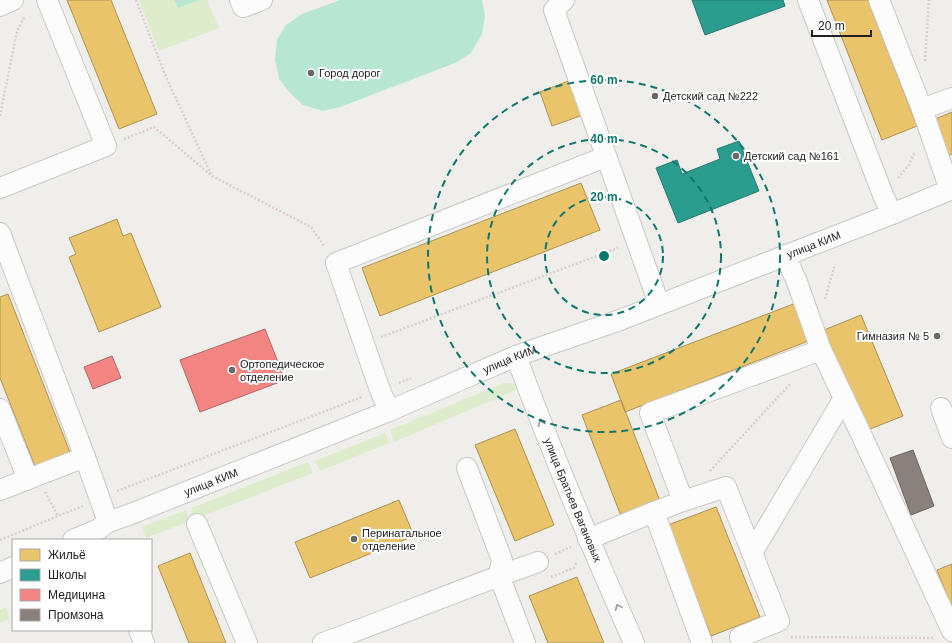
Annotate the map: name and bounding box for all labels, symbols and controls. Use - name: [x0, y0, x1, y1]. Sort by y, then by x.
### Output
- scale bar: [812, 12, 871, 38]
- text: 20 m: [818, 19, 845, 33]
- place label: Город дорог: [319, 67, 381, 79]
- marker: Город дорог: [306, 68, 316, 78]
- text: 60 m: [590, 73, 618, 87]
- place label: Детский сад №222: [663, 90, 758, 102]
- marker: Детский сад №222: [650, 91, 660, 101]
- text: 40 m: [590, 132, 618, 146]
- place label: Детский сад №161: [744, 150, 839, 162]
- marker: Детский сад №161: [731, 151, 741, 161]
- text: 20 m: [590, 190, 618, 204]
- street label: улица КИМ: [785, 229, 842, 260]
- centre of rings: [597, 249, 611, 263]
- place label: Гимназия № 5: [857, 330, 929, 342]
- marker: Гимназия № 5: [932, 331, 942, 341]
- street label: улица КИМ: [481, 343, 538, 376]
- place label: Ортопедическое отделение: [240, 358, 324, 383]
- marker: Ортопедическое отделение: [227, 365, 237, 375]
- one-way arrow: [538, 419, 546, 426]
- street label: улица Братьев Вагановых: [542, 436, 604, 564]
- street label: улица КИМ: [182, 466, 240, 498]
- place label: Перинатальное отделение: [362, 527, 442, 552]
- marker: Перинатальное отделение: [349, 534, 359, 544]
- legend: [12, 539, 152, 631]
- text: Жильё: [48, 548, 86, 562]
- text: Школы: [48, 568, 86, 582]
- text: Медицина: [48, 588, 105, 602]
- one-way arrow: [615, 604, 623, 612]
- text: Промзона: [48, 608, 104, 622]

